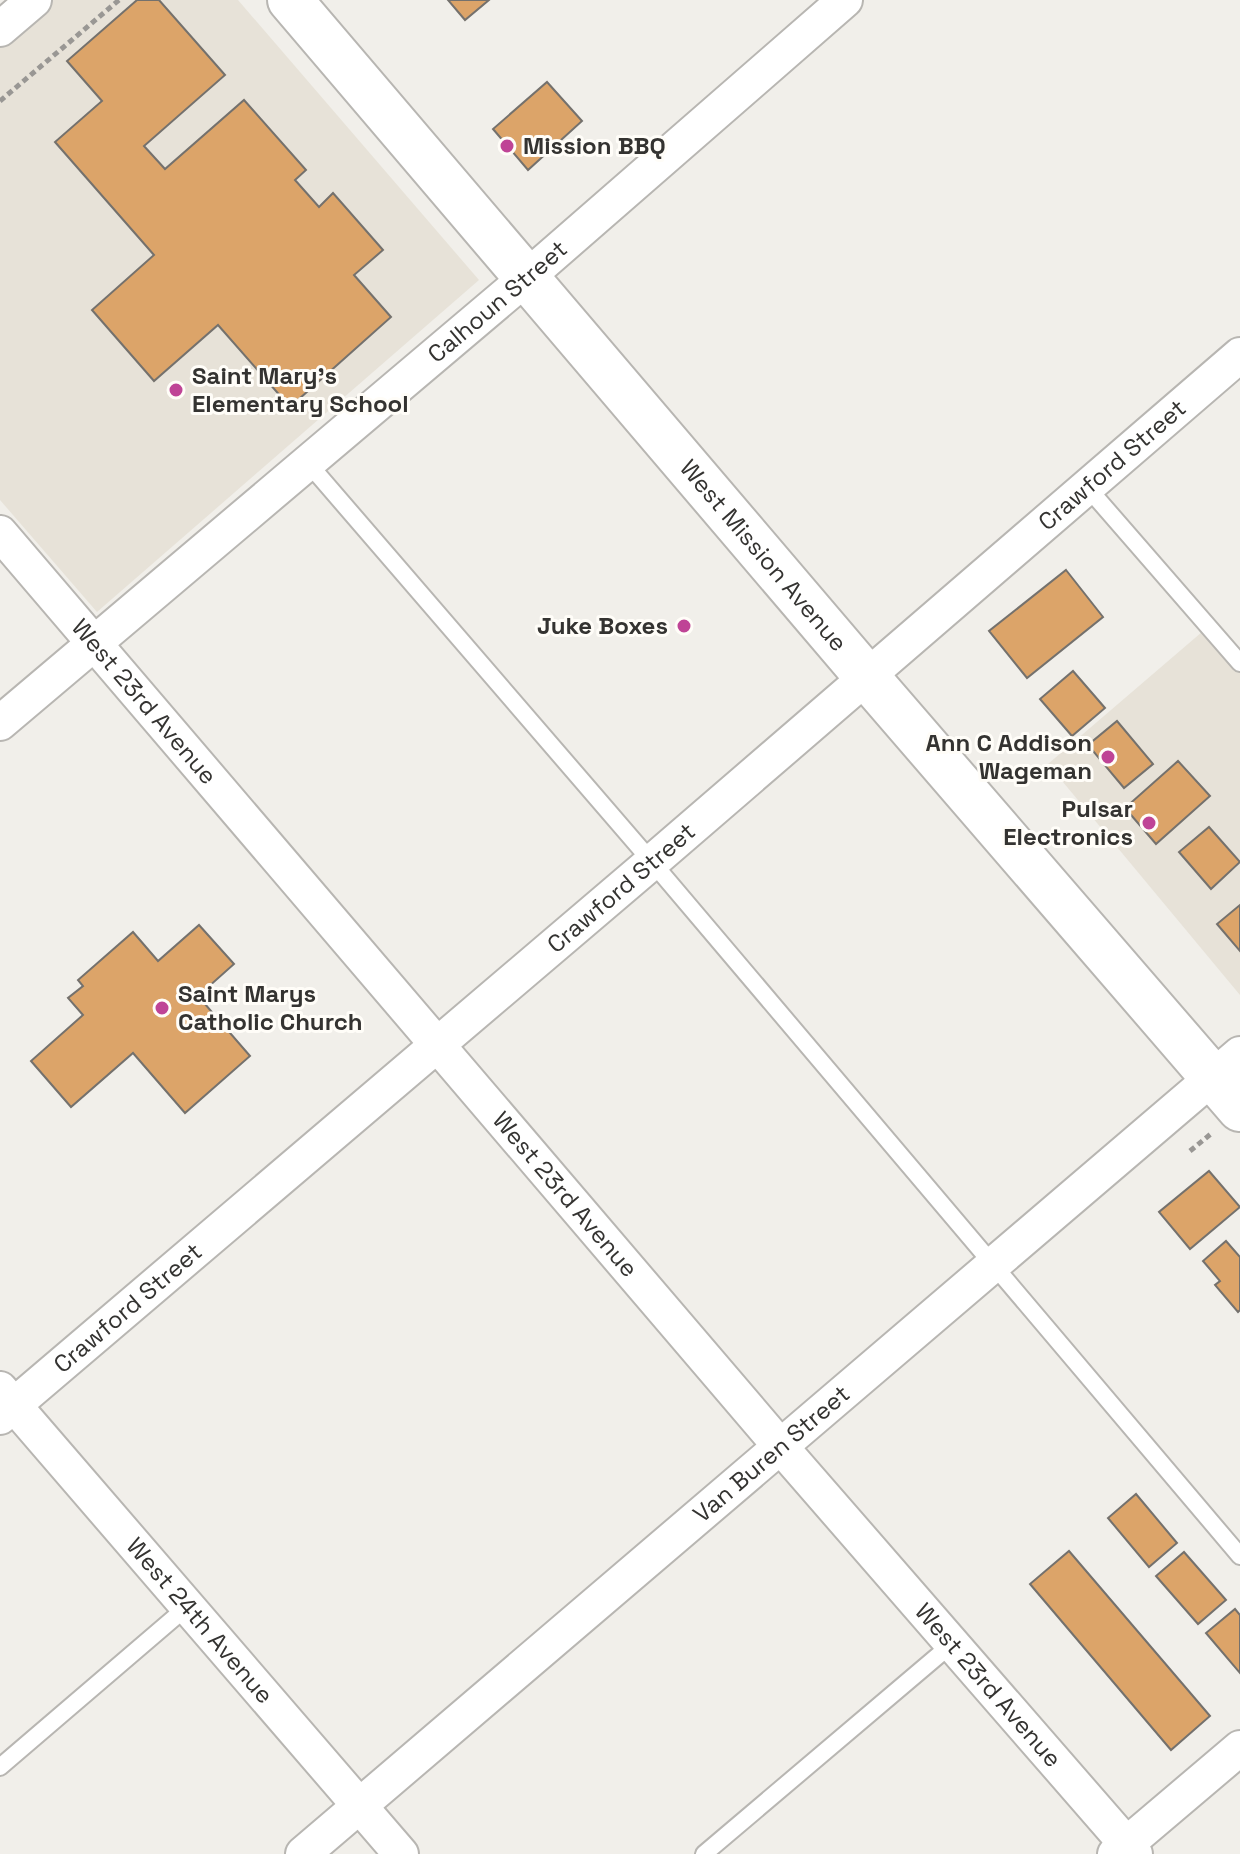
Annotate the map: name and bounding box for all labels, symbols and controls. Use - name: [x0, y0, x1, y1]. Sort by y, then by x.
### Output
- place label: Mission BBQ: [523, 130, 666, 161]
- marker: Mission BBQ: [498, 137, 516, 155]
- street label: Calhoun Street: [421, 233, 573, 369]
- place label: Saint Mary's Elementary School: [192, 360, 409, 419]
- marker: Saint Mary's Elementary School: [167, 381, 185, 399]
- street label: Crawford Street: [1032, 392, 1192, 537]
- street label: West Mission Avenue: [673, 453, 854, 658]
- place label: Juke Boxes: [537, 610, 668, 641]
- street label: West 23rd Avenue: [65, 612, 224, 791]
- marker: Juke Boxes: [675, 617, 693, 635]
- place label: Ann C Addison Wageman: [926, 727, 1092, 786]
- marker: Ann C Addison Wageman: [1099, 748, 1117, 766]
- place label: Pulsar Electronics: [1003, 793, 1133, 852]
- marker: Pulsar Electronics: [1140, 814, 1158, 832]
- street label: Crawford Street: [540, 816, 702, 960]
- place label: Saint Marys Catholic Church: [178, 978, 363, 1037]
- marker: Saint Marys Catholic Church: [153, 999, 171, 1017]
- street label: West 23rd Avenue: [486, 1105, 645, 1283]
- street label: Crawford Street: [47, 1236, 208, 1380]
- street label: Van Buren Street: [686, 1378, 856, 1529]
- street label: West 24th Avenue: [120, 1531, 280, 1710]
- street label: West 23rd Avenue: [909, 1596, 1069, 1774]

